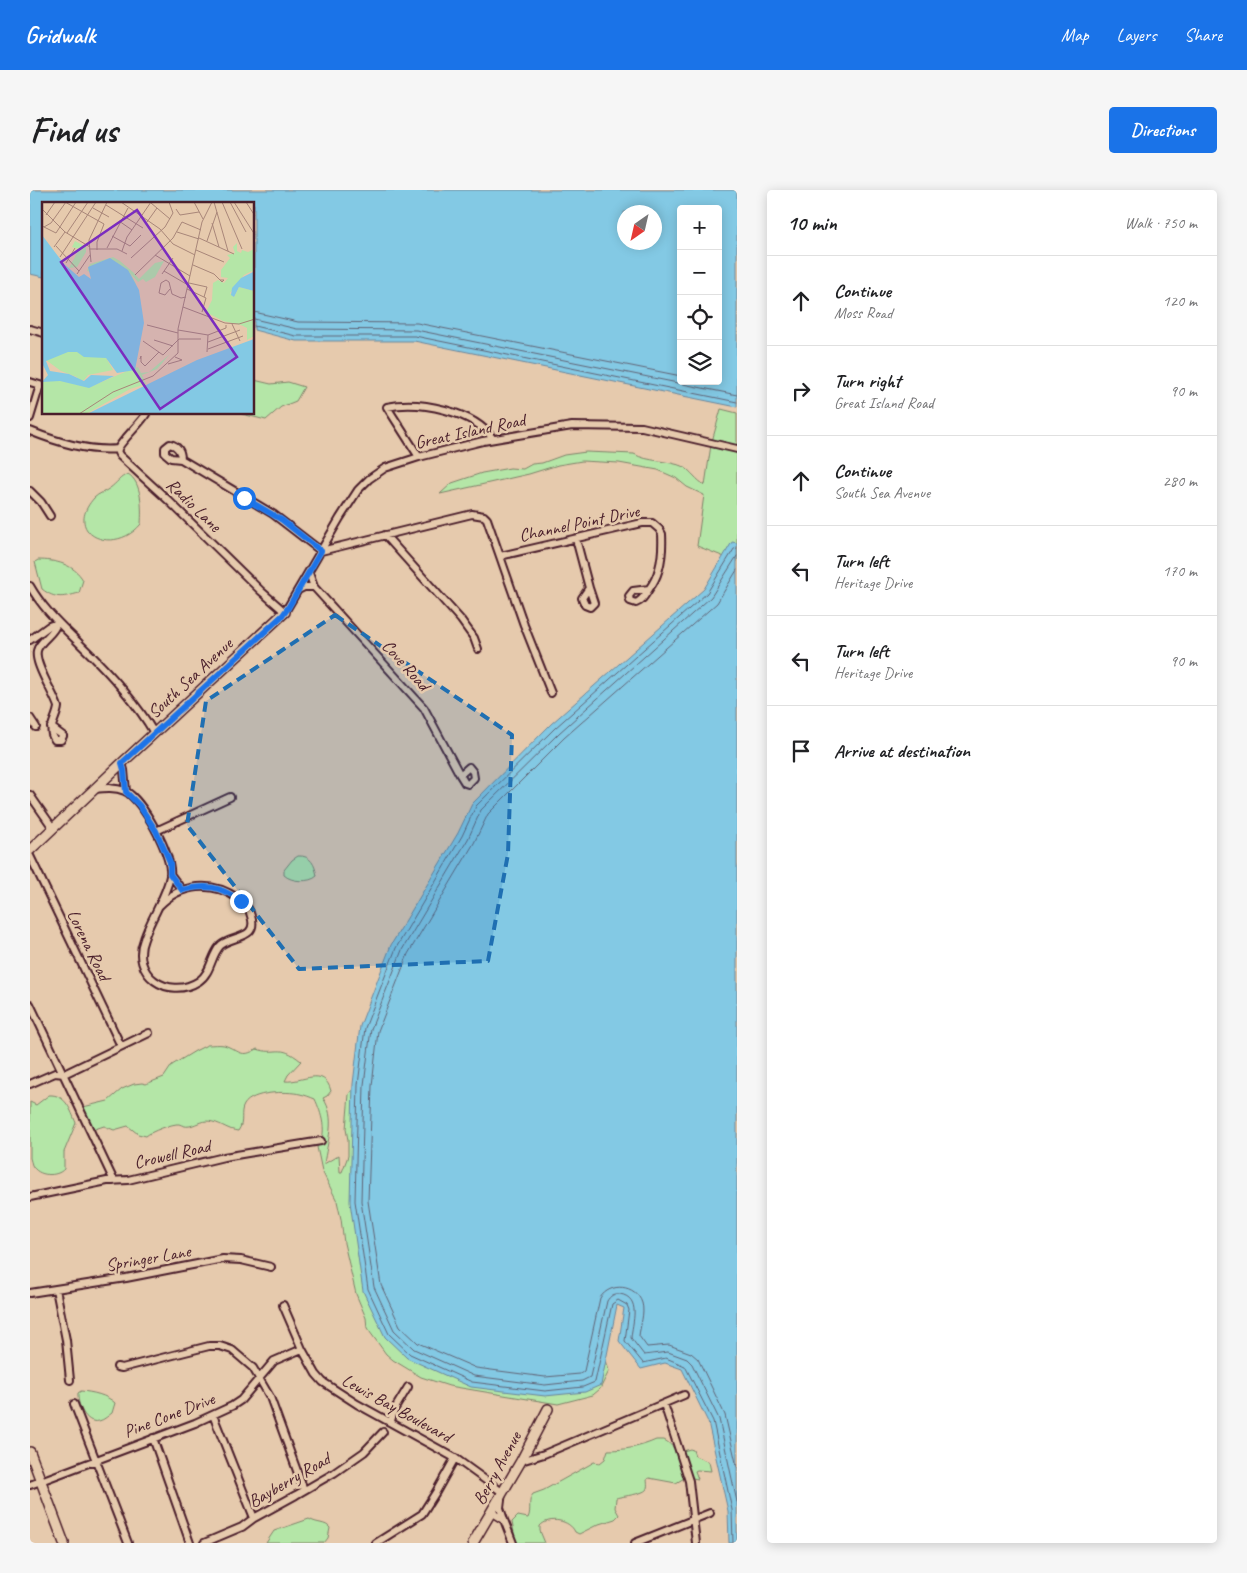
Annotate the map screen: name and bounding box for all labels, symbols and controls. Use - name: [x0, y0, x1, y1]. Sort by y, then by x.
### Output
- text: Gridwalk: [25, 20, 95, 50]
- text: Map: [1061, 24, 1089, 46]
- text: Layers: [1117, 24, 1156, 46]
- text: Share: [1184, 24, 1222, 46]
- button: Directions: [1109, 107, 1217, 153]
- text: Find us: [30, 108, 117, 153]
- inset map: [42, 202, 255, 415]
- north arrow: [617, 205, 662, 250]
- map controls: [677, 205, 722, 385]
- button: +: [677, 205, 722, 250]
- text: 10 min: [787, 210, 837, 236]
- text: Walk · 750 m: [1125, 213, 1197, 233]
- button: −: [677, 250, 722, 295]
- text: Continue: [834, 279, 891, 303]
- icon: ahead: [787, 287, 815, 315]
- text: 120 m: [1163, 291, 1197, 311]
- button: locate: [677, 295, 722, 340]
- text: Moss Road: [834, 303, 892, 323]
- button: layers: [677, 340, 722, 385]
- text: Turn right: [834, 369, 901, 393]
- icon: right: [787, 377, 815, 405]
- text: 90 m: [1170, 381, 1197, 401]
- text: Great Island Road: [834, 393, 934, 413]
- street label: Great Island Road: [413, 408, 530, 453]
- text: Continue: [834, 459, 891, 483]
- icon: ahead: [787, 467, 815, 495]
- text: 280 m: [1163, 471, 1197, 491]
- street label: Radio Lane: [162, 473, 227, 537]
- text: South Sea Avenue: [834, 483, 930, 503]
- route start: [233, 487, 256, 510]
- street label: Channel Point Drive: [517, 499, 642, 546]
- text: Turn left: [834, 549, 889, 573]
- icon: left: [787, 557, 815, 585]
- text: 170 m: [1163, 561, 1197, 581]
- text: Heritage Drive: [834, 573, 912, 593]
- street label: South Sea Avenue: [143, 632, 238, 723]
- street label: Cove Road: [377, 635, 437, 697]
- text: Turn left: [834, 639, 889, 663]
- icon: left: [787, 647, 815, 675]
- text: 90 m: [1170, 651, 1197, 671]
- text: Heritage Drive: [834, 663, 912, 683]
- icon: arrive: [787, 737, 815, 765]
- text: Arrive at destination: [834, 739, 970, 763]
- route end: [230, 890, 253, 913]
- street label: Lorena Road: [62, 906, 117, 987]
- street label: Crowell Road: [132, 1134, 215, 1173]
- street label: Springer Lane: [104, 1240, 193, 1276]
- street label: Lewis Bay Boulevard: [338, 1369, 458, 1449]
- street label: Pine Cone Drive: [120, 1387, 219, 1442]
- street label: Berry Avenue: [468, 1427, 527, 1508]
- street label: Bayberry Road: [244, 1446, 336, 1512]

